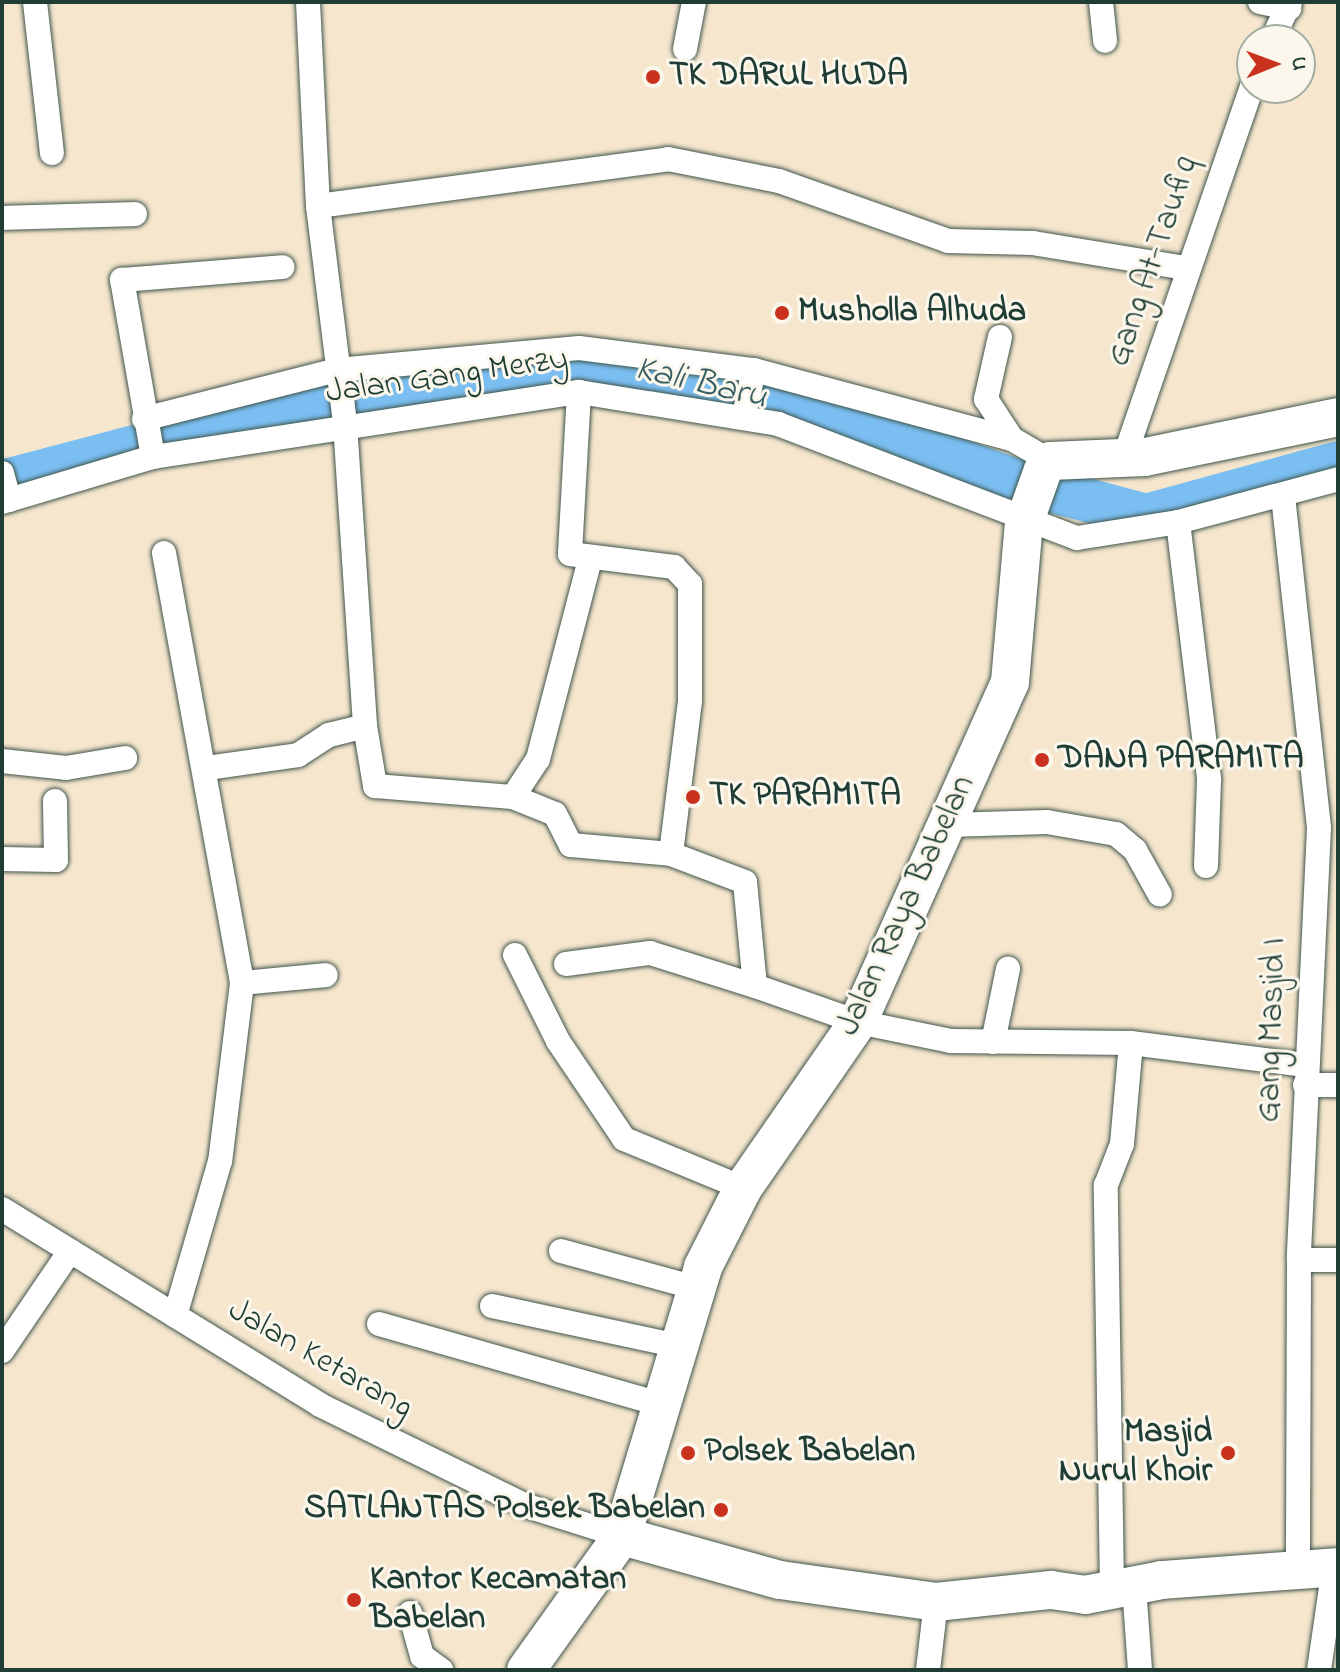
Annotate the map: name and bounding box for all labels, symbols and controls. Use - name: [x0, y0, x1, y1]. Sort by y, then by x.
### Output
- north arrow: [1236, 24, 1316, 104]
- text: U: [1282, 56, 1314, 71]
- place label: TK DARUL HUDA: [669, 57, 908, 97]
- marker: TK DARUL HUDA: [644, 68, 662, 86]
- street label: Gang At-Taufiq: [1099, 152, 1209, 372]
- place label: Musholla Alhuda: [798, 293, 1026, 333]
- marker: Musholla Alhuda: [773, 304, 791, 322]
- street label: Jalan Gang Merzy: [323, 340, 571, 414]
- water label: Kali Baru: [631, 348, 771, 420]
- place label: DANA PARAMITA: [1058, 740, 1304, 780]
- marker: DANA PARAMITA: [1033, 751, 1051, 769]
- street label: Jalan Raya Babelan: [829, 769, 985, 1043]
- place label: TK PARAMITA: [709, 777, 901, 817]
- marker: TK PARAMITA: [684, 788, 702, 806]
- street label: Gang Masjid I: [1249, 937, 1297, 1123]
- street label: Jalan Ketarang: [220, 1291, 420, 1429]
- place label: Masjid Nurul Khoir: [1059, 1413, 1212, 1492]
- place label: Polsek Babelan: [704, 1433, 915, 1473]
- marker: Polsek Babelan: [679, 1444, 697, 1462]
- marker: Masjid Nurul Khoir: [1219, 1444, 1237, 1462]
- place label: SATLANTAS Polsek Babelan: [304, 1490, 705, 1530]
- marker: SATLANTAS Polsek Babelan: [712, 1501, 730, 1519]
- place label: Kantor Kecamatan Babelan: [370, 1560, 626, 1640]
- marker: Kantor Kecamatan Babelan: [345, 1591, 363, 1609]

